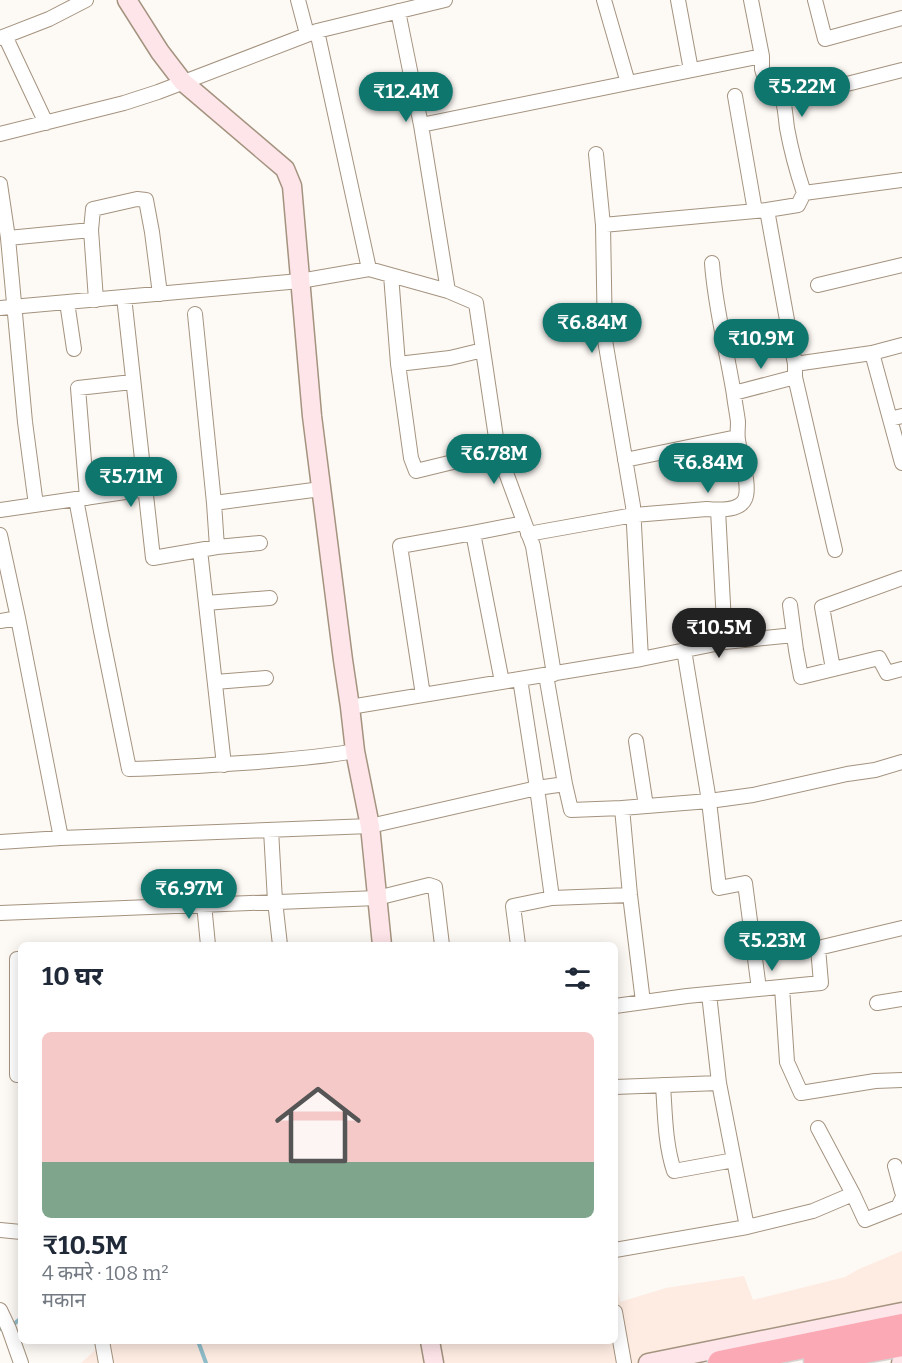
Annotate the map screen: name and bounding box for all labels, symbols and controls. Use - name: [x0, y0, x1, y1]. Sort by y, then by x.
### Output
- pin: ₹5.22M: [753, 67, 851, 118]
- pin: ₹12.4M: [357, 72, 455, 123]
- text: ₹5.22M: [768, 74, 836, 98]
- text: ₹12.4M: [373, 79, 439, 103]
- pin: ₹6.84M: [543, 303, 641, 354]
- text: ₹6.84M: [557, 310, 627, 334]
- pin: ₹10.9M: [712, 319, 810, 370]
- text: ₹10.9M: [728, 326, 794, 350]
- pin: ₹6.78M: [445, 434, 543, 485]
- text: ₹6.78M: [460, 441, 528, 465]
- pin: ₹6.84M: [659, 443, 757, 494]
- text: ₹6.84M: [673, 450, 743, 474]
- pin: ₹5.71M: [82, 457, 180, 508]
- text: ₹5.71M: [99, 464, 163, 488]
- pin: ₹10.5M: [670, 608, 768, 659]
- text: ₹10.5M: [686, 615, 752, 639]
- pin: ₹6.97M: [140, 869, 238, 920]
- text: ₹6.97M: [155, 876, 223, 900]
- pin: ₹5.23M: [723, 921, 821, 972]
- text: ₹5.23M: [738, 928, 806, 952]
- text: 10 घर: [42, 961, 103, 992]
- icon: filters: [561, 962, 594, 995]
- icon: home: [264, 1071, 372, 1179]
- text: ₹10.5M: [42, 1230, 128, 1261]
- text: 4 कमरे · 108 m²: [42, 1261, 169, 1285]
- text: मकान: [42, 1288, 86, 1312]

